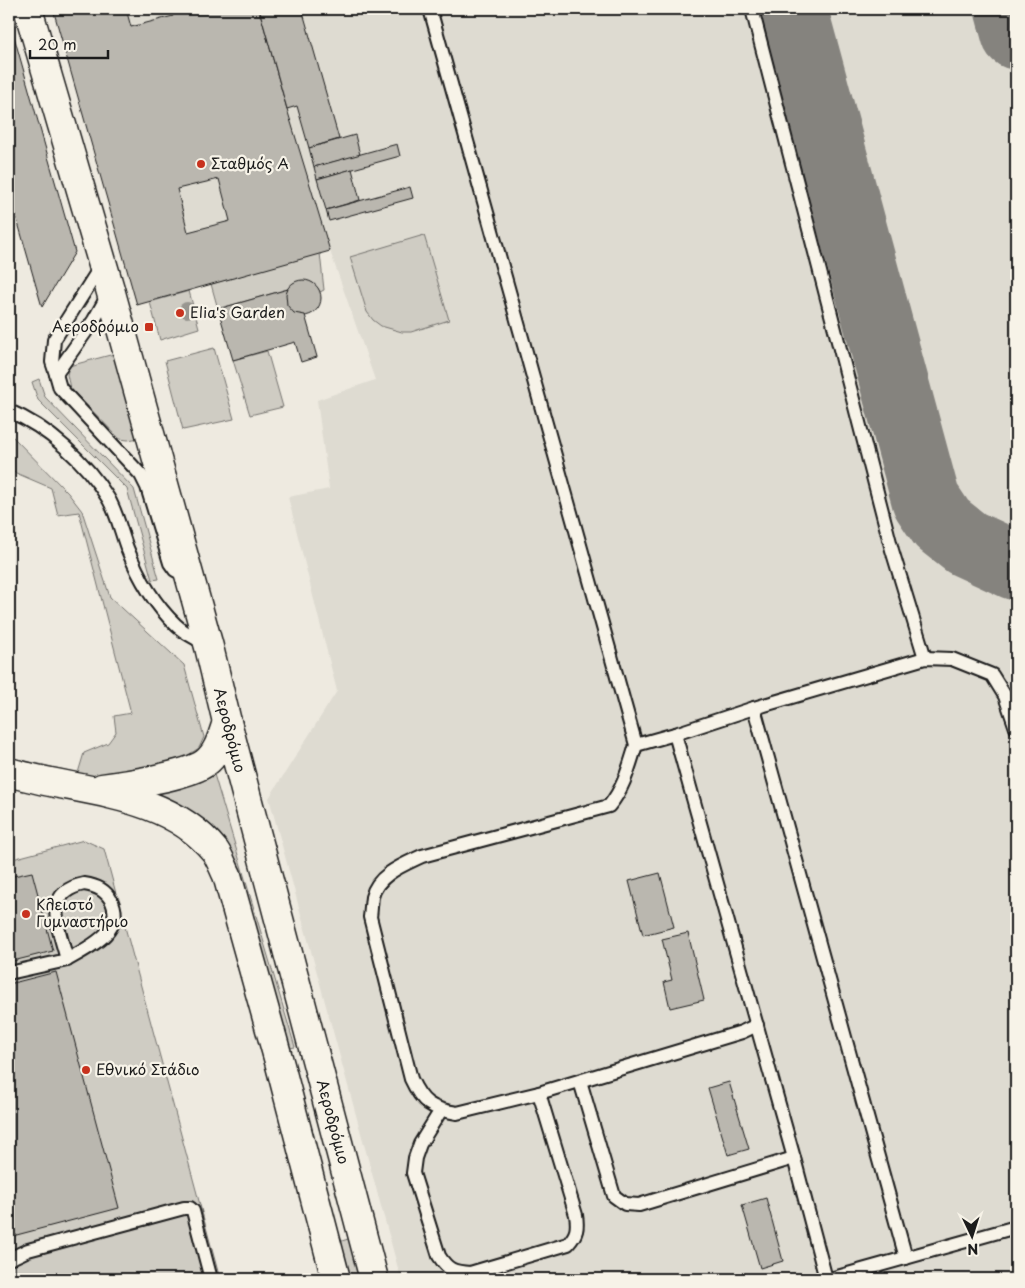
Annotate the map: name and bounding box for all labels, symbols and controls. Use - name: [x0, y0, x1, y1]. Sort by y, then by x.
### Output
- scale bar: [30, 28, 108, 60]
- text: 20 m: [38, 32, 77, 55]
- place label: Σταθμός Α: [211, 151, 289, 174]
- marker: Σταθμός Α: [195, 158, 207, 170]
- place label: Elia's Garden: [190, 300, 285, 323]
- marker: Elia's Garden: [174, 307, 186, 319]
- place label: Αεροδρόμιο: [52, 314, 139, 337]
- marker: Αεροδρόμιο: [143, 321, 155, 333]
- street label: Αεροδρόμιο: [209, 685, 253, 775]
- place label: Κλειστό Γυμναστήριο: [36, 892, 128, 932]
- marker: Κλειστό Γυμναστήριο: [20, 908, 32, 920]
- place label: Εθνικό Στάδιο: [96, 1057, 199, 1080]
- marker: Εθνικό Στάδιο: [80, 1064, 92, 1076]
- street label: Αεροδρόμιο: [312, 1077, 356, 1167]
- north arrow: [948, 1210, 998, 1260]
- text: N: [967, 1239, 979, 1260]

